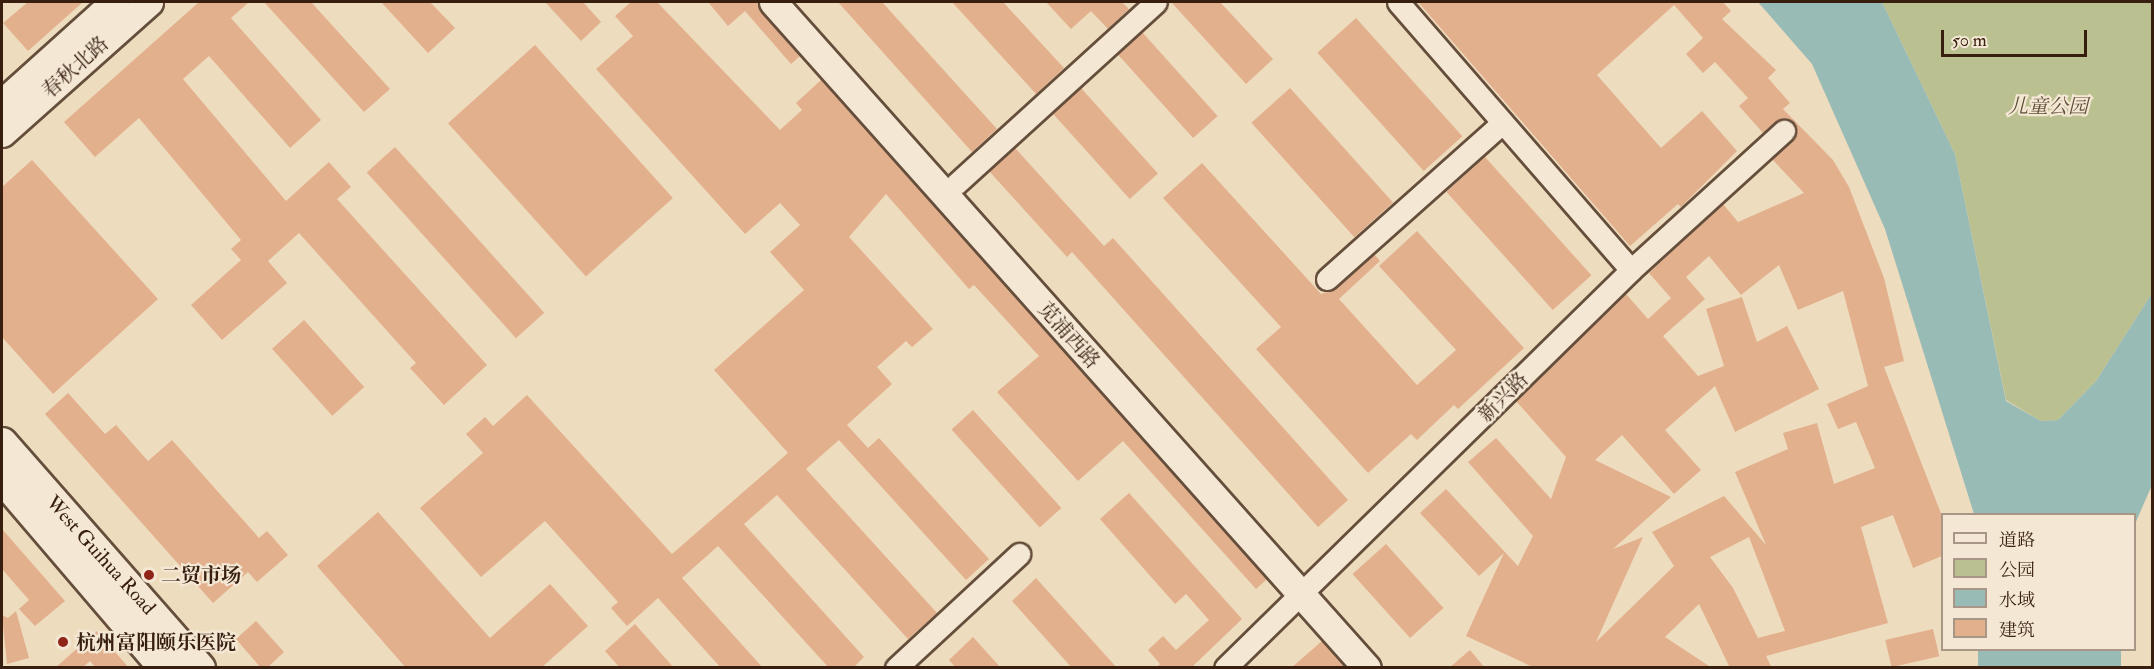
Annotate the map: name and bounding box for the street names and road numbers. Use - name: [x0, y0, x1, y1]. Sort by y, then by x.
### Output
- street label: 春秋北路: [37, 31, 113, 103]
- street label: 苋浦西路: [1033, 297, 1105, 373]
- street label: 新兴路: [1473, 367, 1533, 427]
- street label: West Guihua Road: [41, 491, 161, 619]

